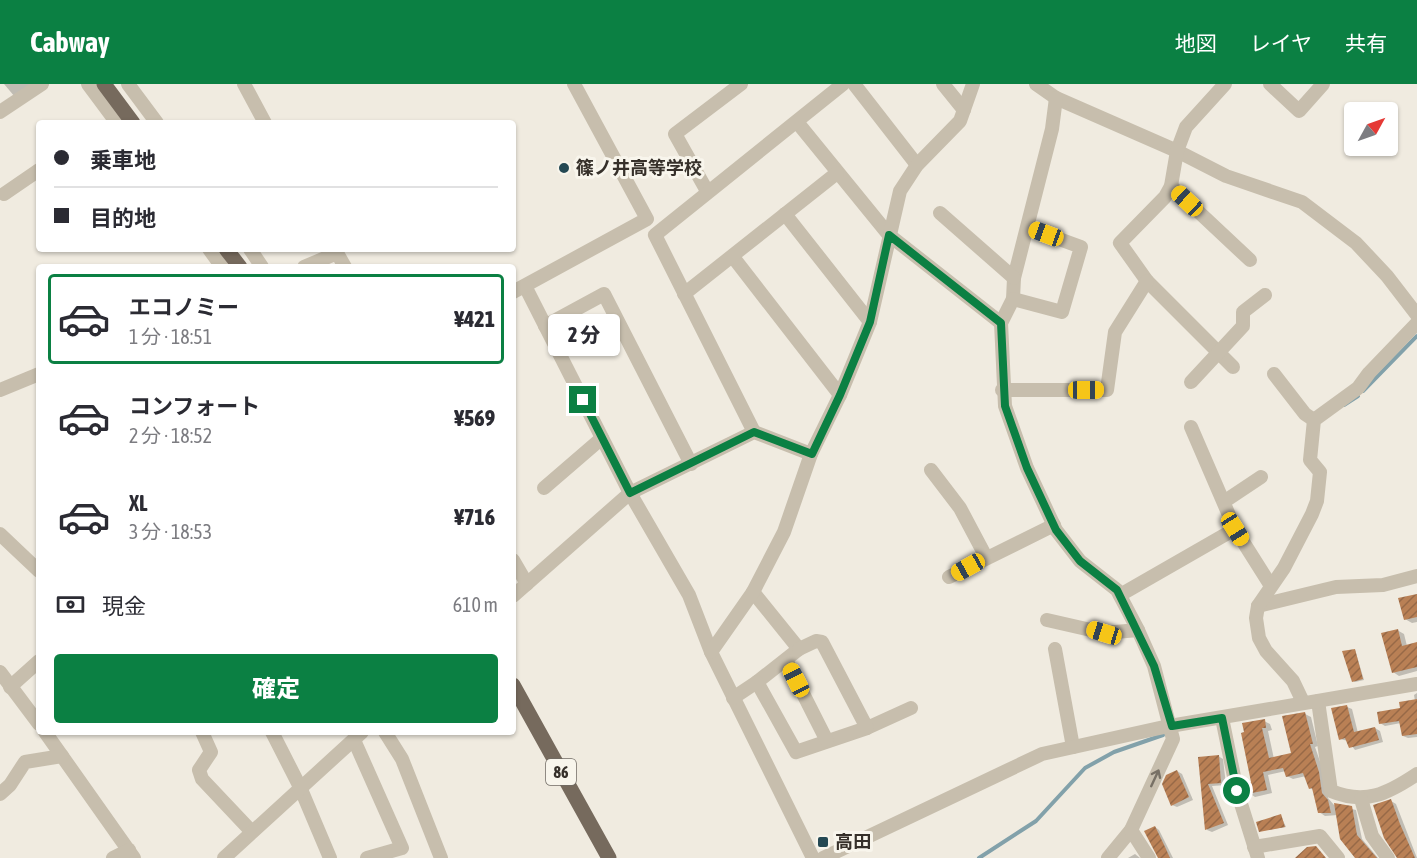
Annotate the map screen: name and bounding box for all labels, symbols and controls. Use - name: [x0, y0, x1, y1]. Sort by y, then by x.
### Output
- text: Cabway: [30, 26, 110, 58]
- text: 地図: [1175, 31, 1217, 55]
- text: レイヤ: [1250, 31, 1312, 55]
- text: 共有: [1345, 31, 1387, 55]
- north arrow: [1344, 102, 1398, 156]
- map controls: [1344, 102, 1398, 156]
- text: 乗車地: [90, 147, 156, 173]
- place label: 篠ノ井高等学校: [576, 157, 702, 178]
- marker: 篠ノ井高等学校: [557, 161, 571, 175]
- car: [1168, 182, 1206, 220]
- text: 目的地: [90, 205, 156, 231]
- car: [1026, 219, 1066, 249]
- icon: car: [57, 292, 111, 346]
- text: エコノミー: [129, 294, 239, 320]
- text: ¥421: [454, 306, 495, 332]
- callout: 2 分: [547, 313, 619, 355]
- text: 2 分: [568, 323, 600, 346]
- text: 1 分 · 18:51: [129, 325, 212, 348]
- car: [1068, 381, 1104, 399]
- route end: [569, 386, 596, 413]
- icon: car: [57, 391, 111, 445]
- text: コンフォート: [129, 393, 260, 419]
- text: ¥569: [454, 405, 495, 431]
- text: 2 分 · 18:52: [129, 424, 212, 447]
- icon: car: [57, 490, 111, 544]
- text: XL: [129, 490, 147, 516]
- text: ¥716: [454, 504, 495, 530]
- car: [1218, 509, 1252, 549]
- text: 3 分 · 18:53: [129, 520, 212, 543]
- car: [948, 550, 988, 584]
- icon: cash: [54, 588, 87, 621]
- text: 現金: [102, 593, 146, 619]
- text: 610 m: [453, 593, 498, 616]
- car: [1084, 619, 1124, 647]
- button: 確定: [54, 654, 498, 723]
- car: [780, 660, 812, 700]
- road number: 86: [546, 759, 576, 785]
- one-way arrow: [1150, 770, 1162, 788]
- route start: [1223, 777, 1250, 804]
- place label: 高田: [835, 831, 871, 852]
- marker: 高田: [816, 835, 830, 849]

